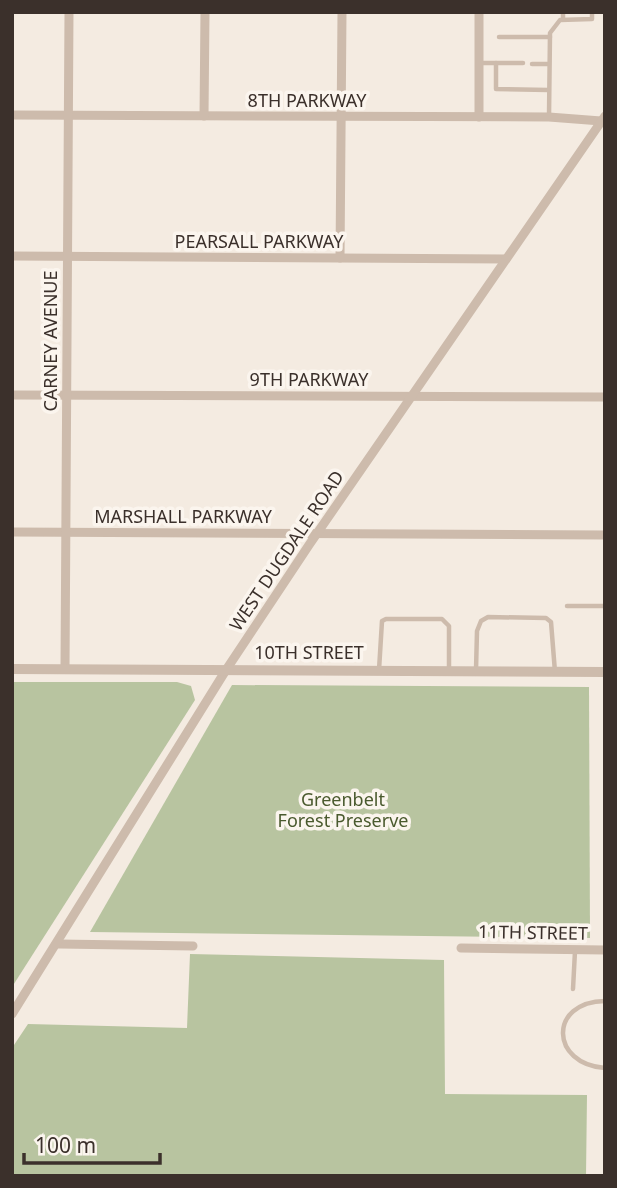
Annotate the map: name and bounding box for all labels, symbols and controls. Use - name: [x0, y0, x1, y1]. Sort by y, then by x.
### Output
- street label: 8TH PARKWAY: [248, 88, 367, 112]
- street label: PEARSALL PARKWAY: [175, 229, 344, 253]
- street label: CARNEY AVENUE: [38, 270, 62, 412]
- street label: 9TH PARKWAY: [250, 367, 369, 391]
- street label: WEST DUGDALE ROAD: [223, 466, 349, 635]
- street label: MARSHALL PARKWAY: [94, 504, 273, 528]
- street label: 10TH STREET: [254, 640, 364, 664]
- park label: Greenbelt Forest Preserve: [278, 787, 408, 832]
- street label: 11TH STREET: [478, 919, 588, 945]
- scale bar: [24, 1122, 161, 1166]
- text: 100 m: [35, 1131, 96, 1159]

